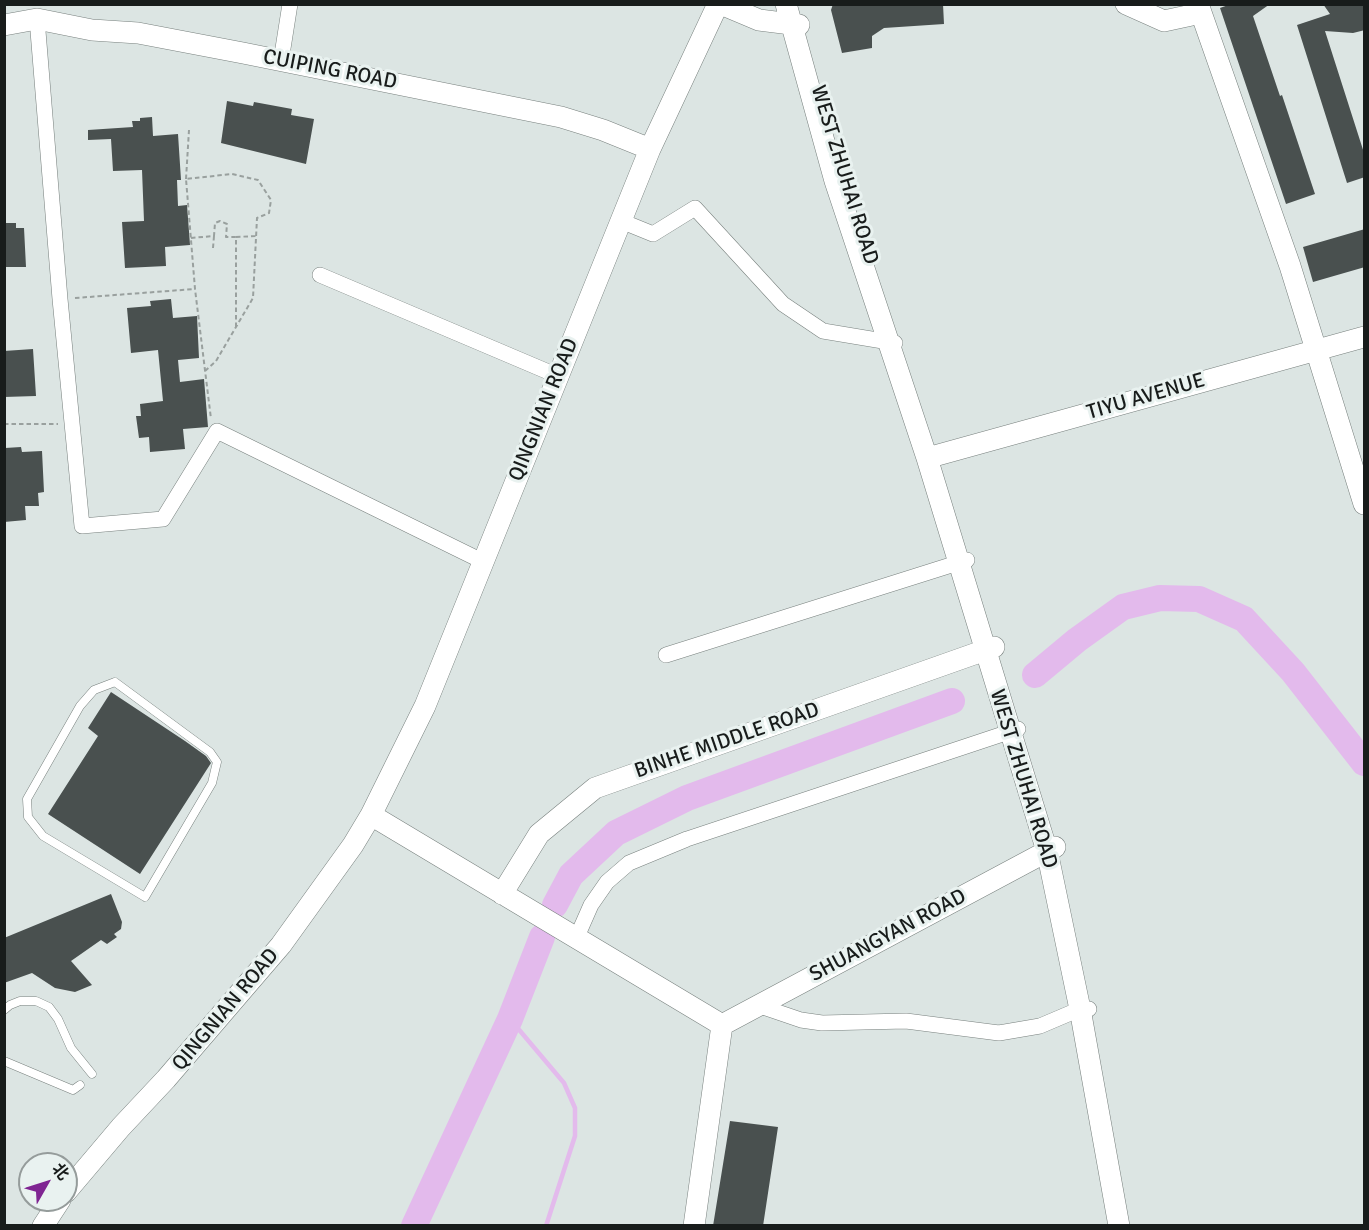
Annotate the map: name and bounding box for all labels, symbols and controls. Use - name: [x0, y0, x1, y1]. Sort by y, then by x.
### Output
- street label: CUIPING ROAD: [261, 45, 399, 95]
- street label: WEST ZHUHAI ROAD: [805, 82, 883, 268]
- street label: QINGNIAN ROAD: [504, 335, 584, 485]
- street label: TIYU AVENUE: [1084, 368, 1208, 426]
- street label: WEST ZHUHAI ROAD: [984, 686, 1062, 872]
- street label: BINHE MIDDLE ROAD: [631, 698, 823, 784]
- street label: SHUANGYAN ROAD: [806, 884, 970, 988]
- street label: QINGNIAN ROAD: [167, 944, 285, 1076]
- north arrow: [18, 1152, 78, 1212]
- text: 北: [48, 1159, 73, 1184]

